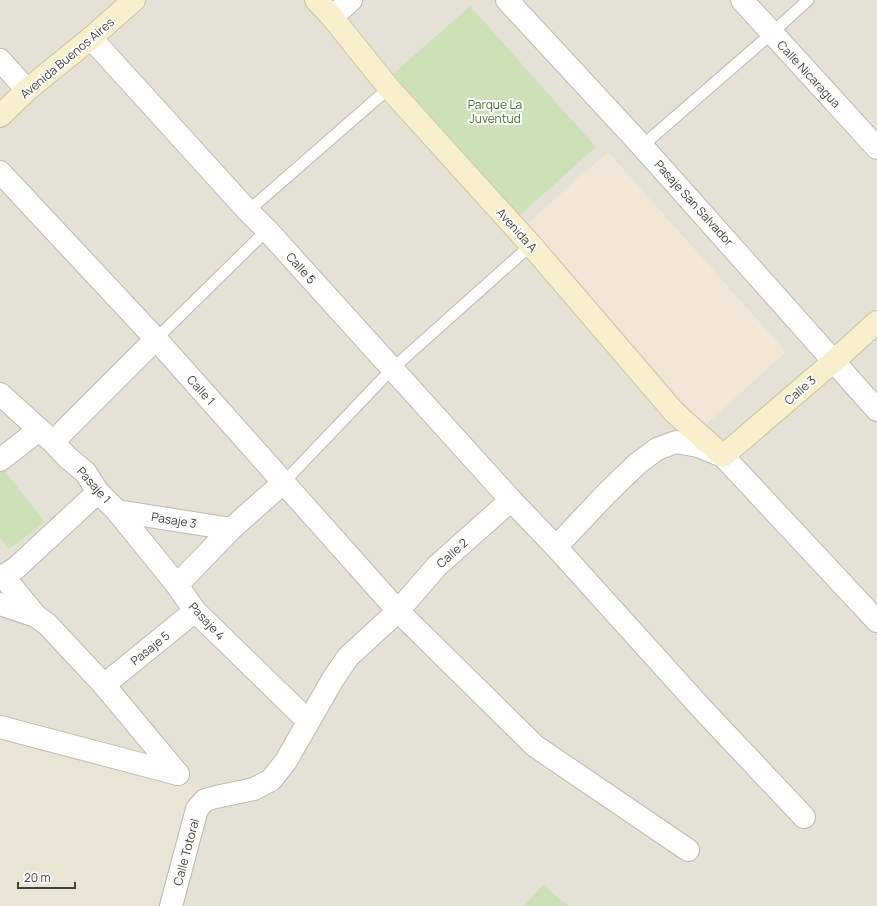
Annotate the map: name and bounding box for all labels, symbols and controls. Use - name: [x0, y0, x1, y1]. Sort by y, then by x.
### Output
- street label: Avenida Buenos Aires: [16, 14, 118, 102]
- street label: Calle Nicaragua: [773, 37, 845, 111]
- park label: Parque La Juventud: [468, 96, 522, 127]
- street label: Pasaje San Salvador: [651, 156, 738, 250]
- street label: Avenida A: [493, 204, 541, 256]
- street label: Calle 5: [282, 248, 320, 288]
- street label: Calle 1: [183, 371, 219, 409]
- street label: Calle 3: [780, 371, 820, 409]
- street label: Pasaje 1: [73, 463, 115, 507]
- street label: Pasaje 3: [150, 508, 198, 532]
- street label: Calle 2: [433, 534, 472, 572]
- street label: Pasaje 4: [185, 598, 229, 644]
- street label: Pasaje 5: [127, 627, 173, 669]
- street label: Calle Totoral: [169, 817, 203, 887]
- scale bar: [18, 864, 75, 890]
- text: 20 m: [24, 869, 51, 886]

